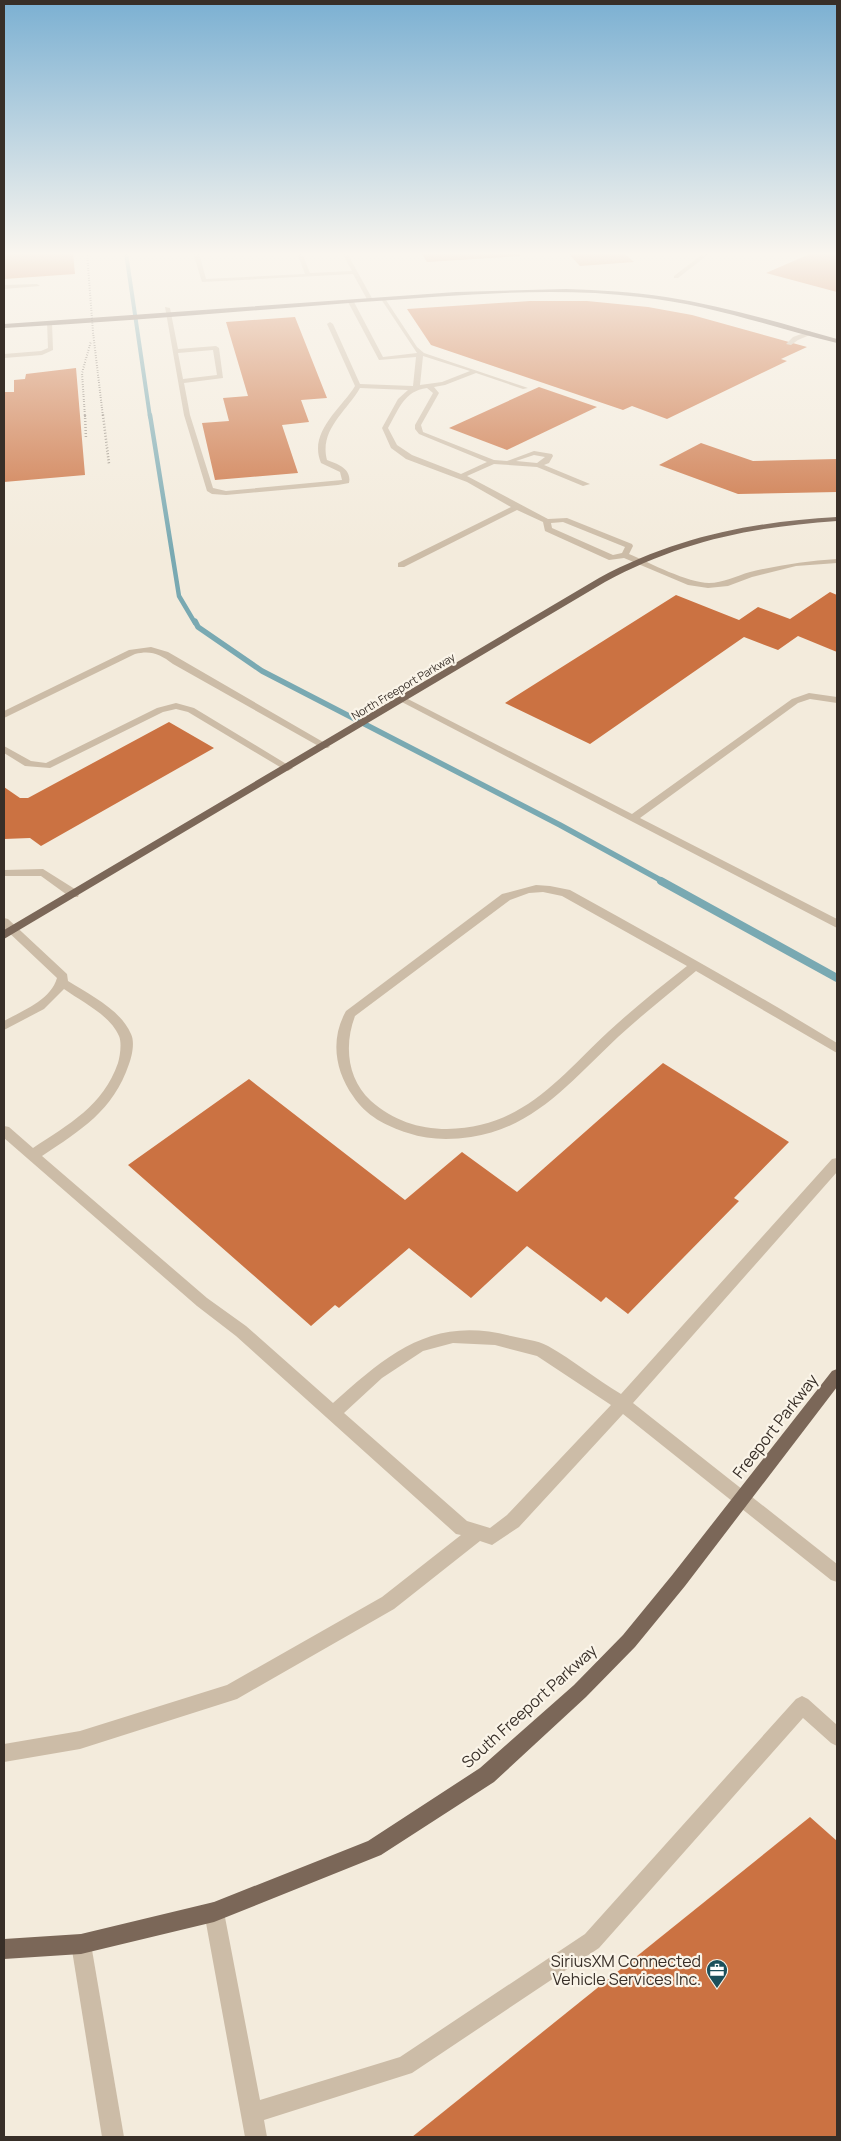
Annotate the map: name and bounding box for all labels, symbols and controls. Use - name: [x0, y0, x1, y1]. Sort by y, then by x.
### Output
- street label: North Freeport Parkway: [348, 649, 458, 723]
- street label: Freeport Parkway: [727, 1369, 823, 1483]
- street label: South Freeport Parkway: [457, 1639, 602, 1773]
- place label: SiriusXM Connected Vehicle Services Inc.: [551, 1950, 701, 1990]
- office icon: SiriusXM Connected Vehicle Services Inc.: [705, 1958, 729, 1989]

